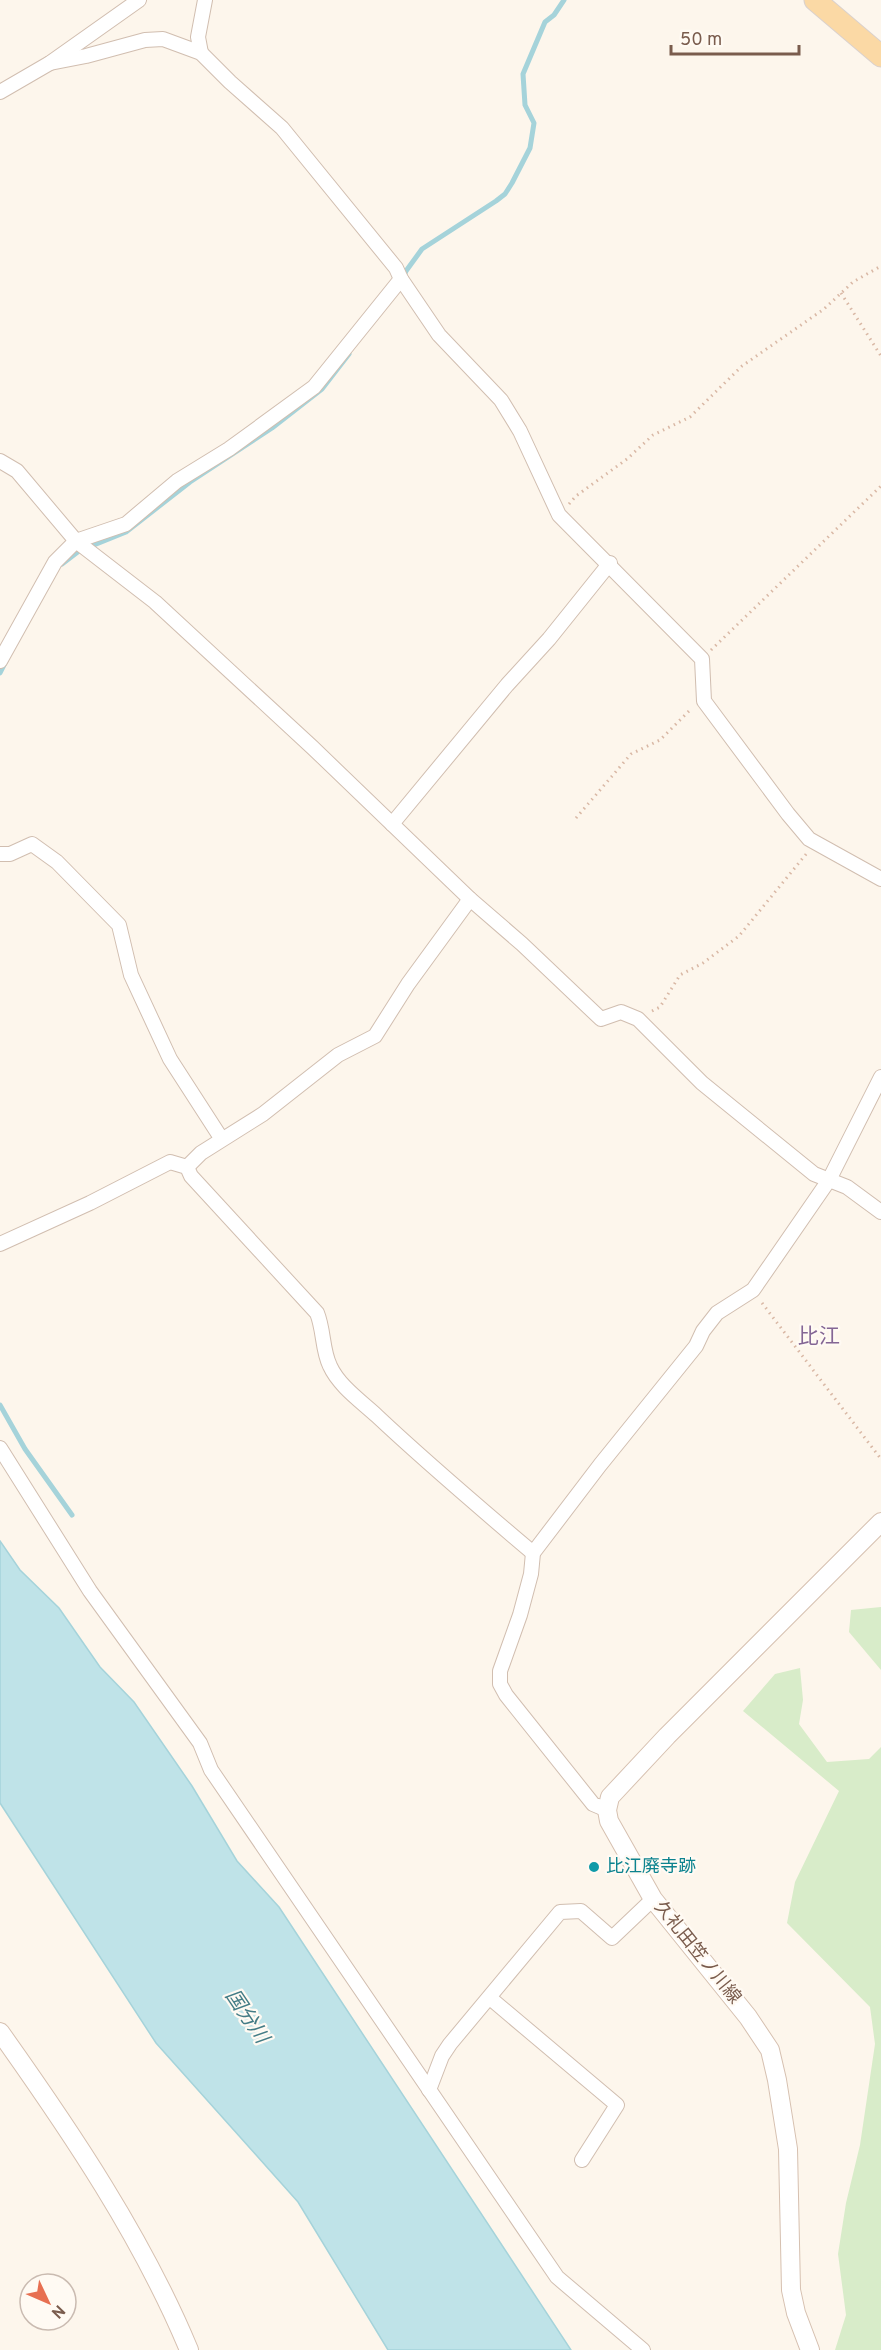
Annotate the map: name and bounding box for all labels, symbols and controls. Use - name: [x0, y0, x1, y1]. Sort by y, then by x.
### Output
- scale bar: [671, 18, 798, 56]
- text: 50 m: [680, 29, 722, 52]
- district label: 比江: [798, 1324, 840, 1351]
- place label: 比江廃寺跡: [606, 1856, 696, 1879]
- marker: 比江廃寺跡: [587, 1860, 601, 1874]
- street label: 久礼田笠ノ川線: [648, 1897, 746, 2009]
- water label: 国分川: [218, 1985, 275, 2051]
- north arrow: [18, 2272, 78, 2332]
- text: N: [46, 2300, 69, 2322]

